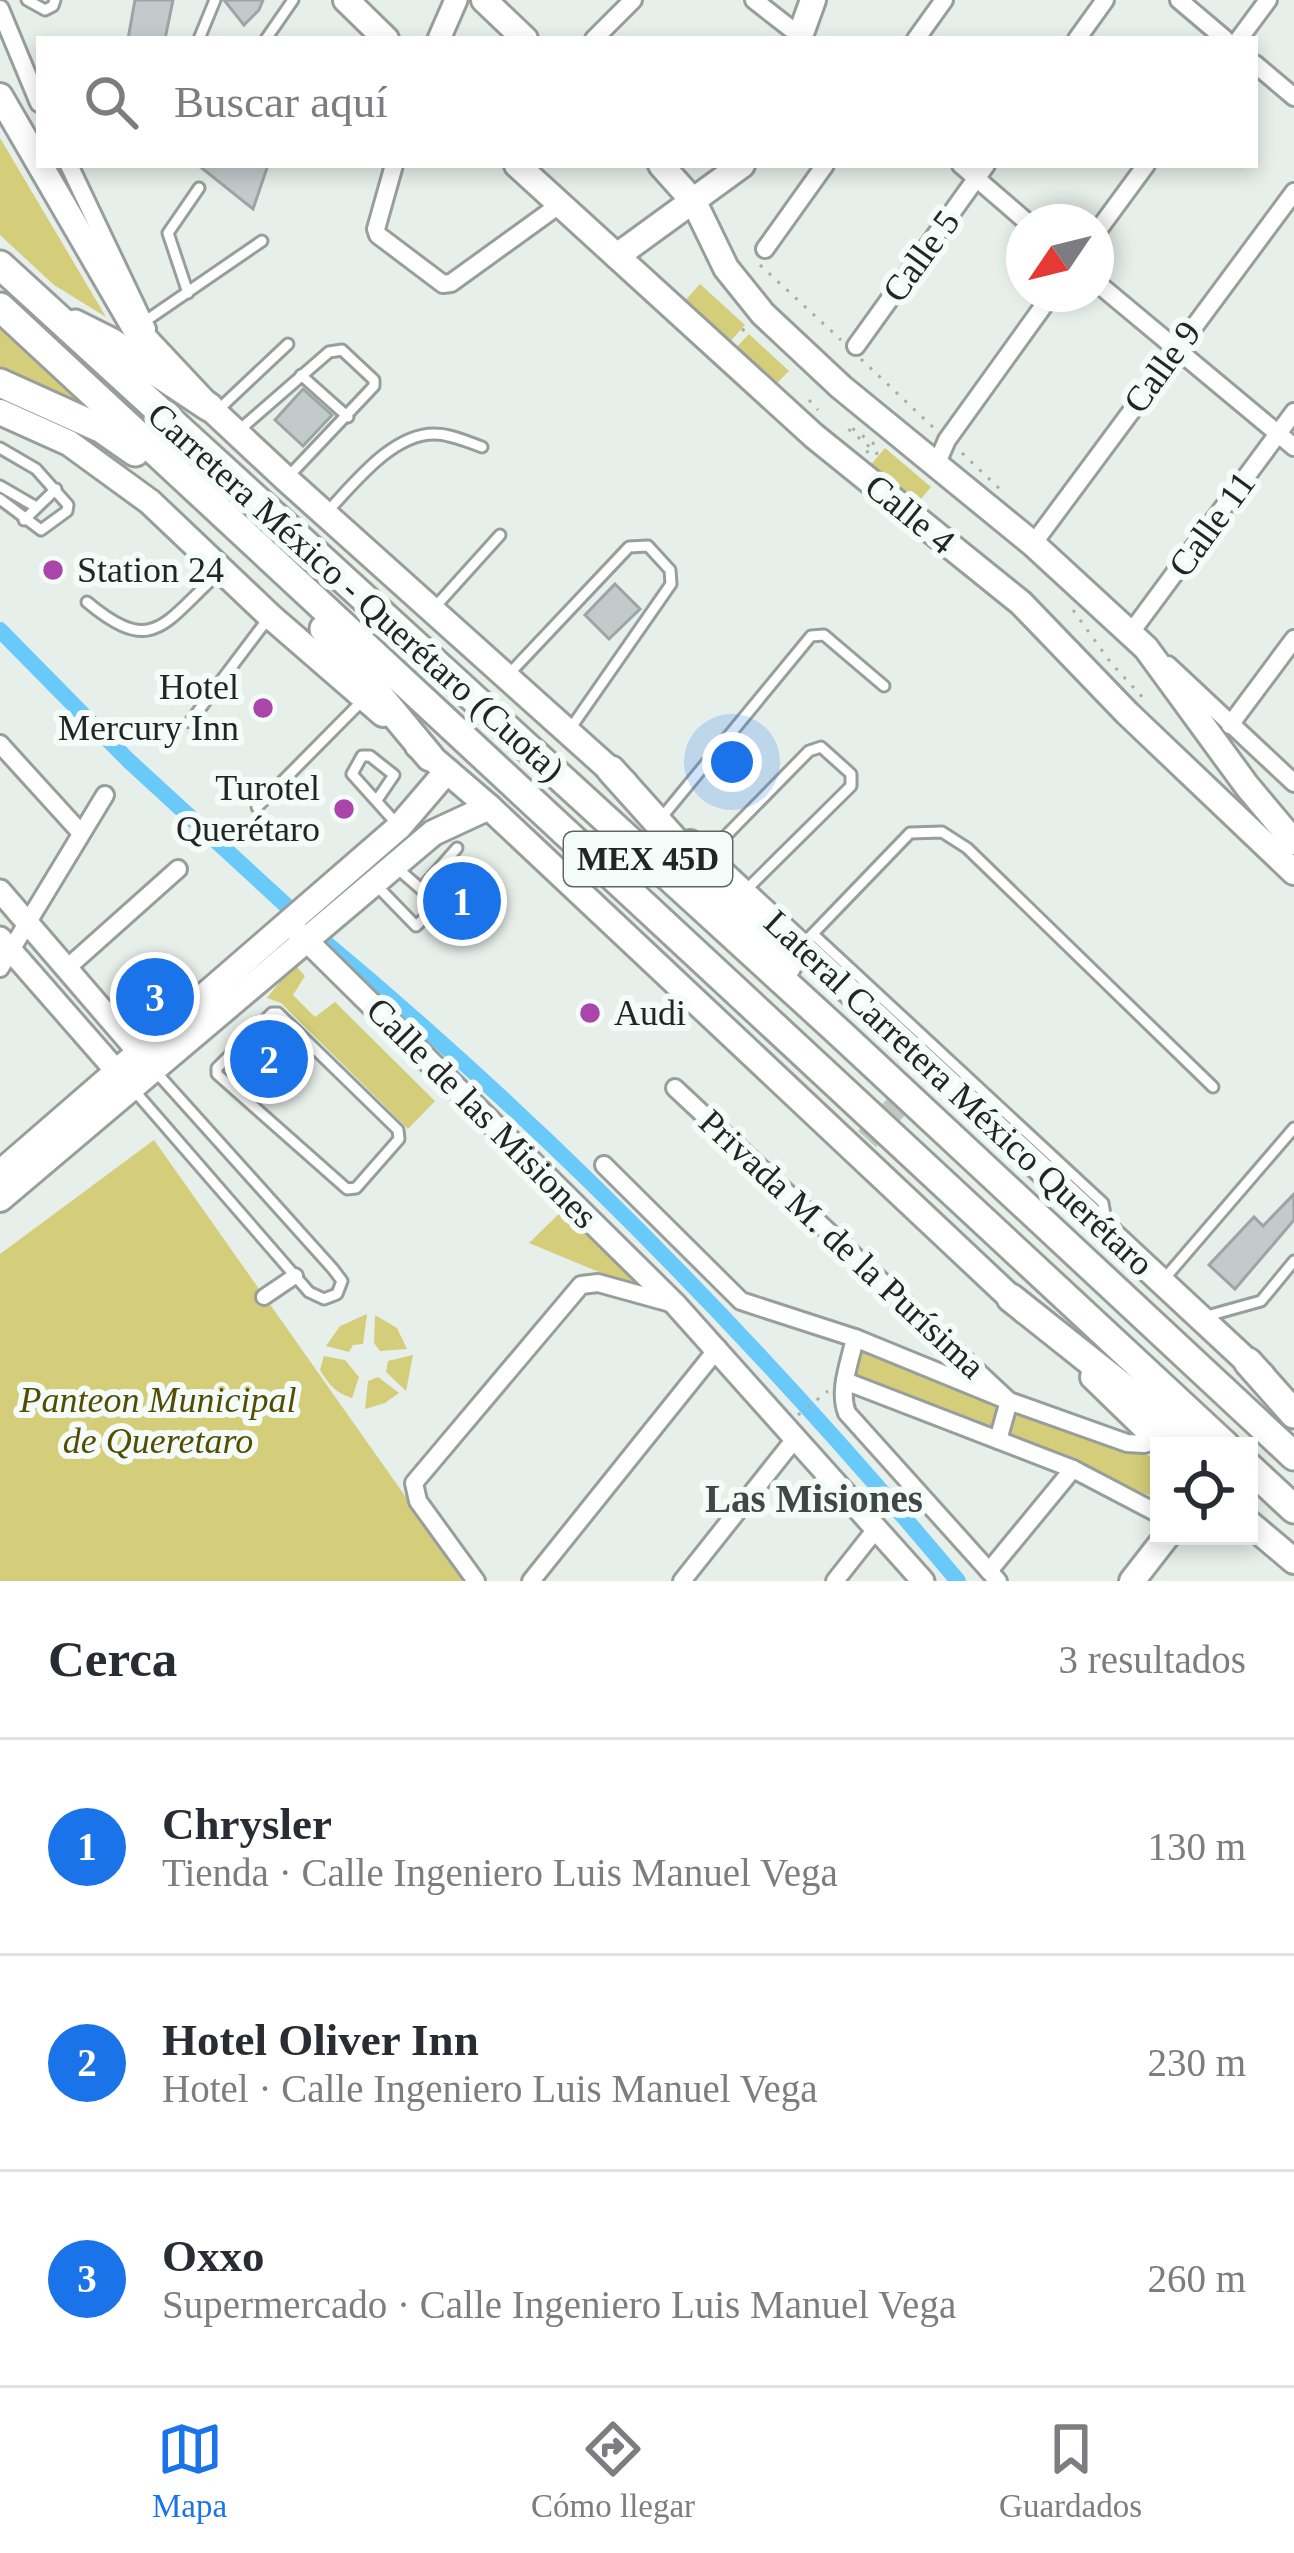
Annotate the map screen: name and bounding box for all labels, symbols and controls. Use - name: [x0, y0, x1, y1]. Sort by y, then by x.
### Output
- search box: [36, 36, 1258, 168]
- icon: search: [78, 69, 144, 135]
- text: Buscar aquí: [174, 77, 388, 127]
- street label: Calle 5: [875, 203, 967, 309]
- north arrow: [1006, 204, 1114, 312]
- street label: Calle 9: [1116, 314, 1208, 420]
- street label: Carretera México - Querétaro (Cuota): [140, 395, 572, 789]
- street label: Calle 11: [1161, 464, 1263, 584]
- street label: Calle 4: [857, 466, 963, 562]
- place label: Station 24: [77, 550, 224, 590]
- marker: Station 24: [40, 557, 66, 583]
- place label: Hotel Mercury Inn: [58, 667, 239, 748]
- marker: Hotel Mercury Inn: [250, 695, 276, 721]
- your location: [702, 732, 762, 792]
- place label: Turotel Querétaro: [176, 768, 320, 849]
- marker: Turotel Querétaro: [331, 796, 357, 822]
- road number: MEX 45D: [564, 832, 732, 886]
- pin: 1: [423, 856, 501, 946]
- street label: Lateral Carretera México Querétaro: [756, 902, 1162, 1284]
- pin: 3: [116, 952, 194, 1042]
- street label: Calle de las Misiones: [359, 990, 605, 1236]
- place label: Audi: [614, 993, 686, 1033]
- marker: Audi: [577, 1000, 603, 1026]
- pin: 2: [230, 1014, 308, 1104]
- street label: Privada M. de la Purísima: [691, 1102, 993, 1386]
- park label: Panteon Municipal de Queretaro: [19, 1380, 296, 1461]
- map controls: [1150, 1437, 1258, 1545]
- button: locate: [1150, 1437, 1258, 1545]
- district label: Las Misiones: [705, 1477, 923, 1520]
- text: Cerca: [48, 1631, 177, 1687]
- text: 3 resultados: [1059, 1638, 1246, 1681]
- text: Chrysler: [162, 1799, 332, 1849]
- text: 1: [77, 1825, 97, 1868]
- text: 130 m: [1147, 1825, 1246, 1868]
- text: Tienda · Calle Ingeniero Luis Manuel Vega: [162, 1851, 838, 1894]
- text: Hotel Oliver Inn: [162, 2015, 479, 2065]
- text: 2: [77, 2041, 97, 2084]
- text: 230 m: [1147, 2041, 1246, 2084]
- text: Hotel · Calle Ingeniero Luis Manuel Vega: [162, 2067, 818, 2110]
- text: Oxxo: [162, 2231, 265, 2281]
- text: 3: [77, 2257, 97, 2300]
- text: 260 m: [1147, 2257, 1246, 2300]
- text: Supermercado · Calle Ingeniero Luis Manuel Vega: [162, 2283, 956, 2326]
- tab: Mapa: [152, 2416, 227, 2525]
- tab: Cómo llegar: [531, 2416, 695, 2525]
- tab: Guardados: [999, 2416, 1142, 2525]

